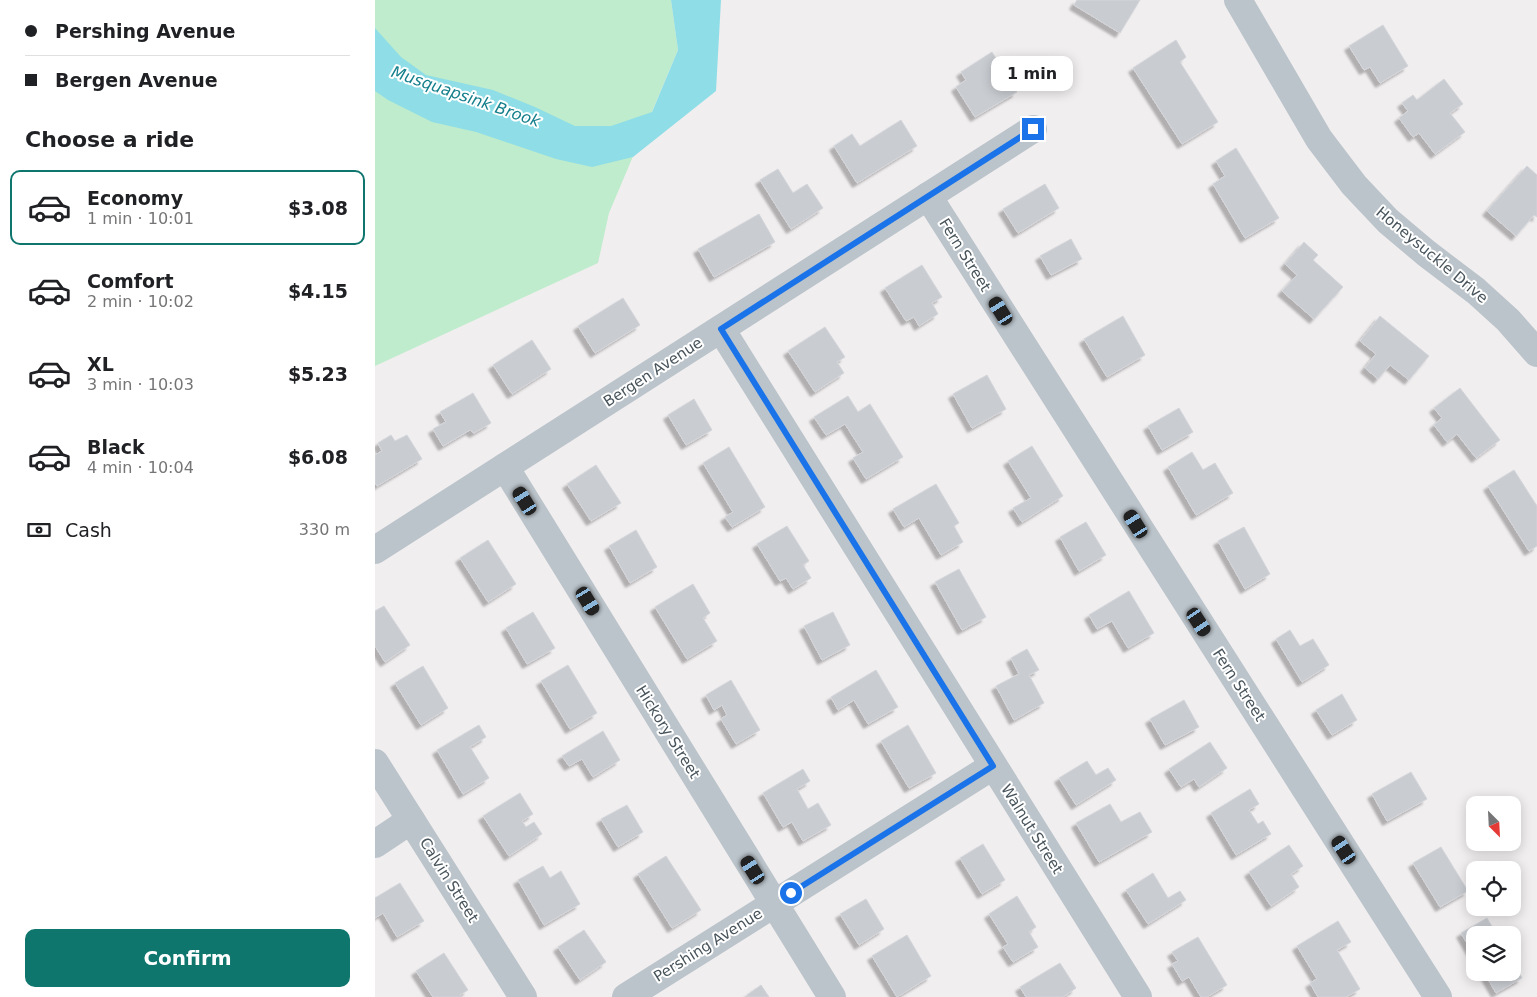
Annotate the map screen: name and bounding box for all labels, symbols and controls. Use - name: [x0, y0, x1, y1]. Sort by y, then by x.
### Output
- text: Pershing Avenue: [55, 20, 236, 42]
- callout: 1 min: [992, 56, 1074, 92]
- water label: Musquapsink Brook: [389, 62, 543, 131]
- text: 1 min: [1007, 64, 1057, 83]
- text: Bergen Avenue: [55, 69, 218, 91]
- route end: [1022, 118, 1044, 140]
- text: Choose a ride: [25, 127, 194, 152]
- icon: car: [27, 185, 72, 230]
- text: Economy: [87, 187, 183, 209]
- text: $3.08: [288, 197, 348, 219]
- street label: Honeysuckle Drive: [1372, 203, 1492, 307]
- text: 1 min · 10:01: [87, 209, 194, 228]
- street label: Fern Street: [935, 215, 995, 295]
- icon: car: [27, 268, 72, 313]
- text: Comfort: [87, 270, 174, 292]
- text: $4.15: [288, 280, 348, 302]
- text: 2 min · 10:02: [87, 292, 194, 311]
- car: [986, 294, 1015, 328]
- street label: Bergen Avenue: [600, 333, 706, 411]
- icon: car: [27, 351, 72, 396]
- text: XL: [87, 353, 114, 375]
- text: $5.23: [288, 363, 348, 385]
- text: 3 min · 10:03: [87, 375, 194, 394]
- icon: car: [27, 434, 72, 479]
- text: Black: [87, 436, 145, 458]
- text: $6.08: [288, 446, 348, 468]
- text: 4 min · 10:04: [87, 458, 194, 477]
- car: [510, 484, 539, 518]
- car: [1121, 507, 1150, 541]
- icon: cash: [25, 516, 53, 544]
- text: Cash: [65, 519, 112, 541]
- text: 330 m: [299, 520, 350, 539]
- car: [573, 584, 602, 618]
- car: [1184, 605, 1213, 639]
- street label: Fern Street: [1209, 645, 1269, 725]
- street label: Hickory Street: [632, 682, 704, 782]
- street label: Walnut Street: [997, 781, 1067, 877]
- north arrow: [1466, 796, 1521, 851]
- map controls: [1466, 796, 1521, 981]
- car: [1329, 833, 1358, 867]
- street label: Calvin Street: [416, 834, 482, 926]
- car: [738, 853, 767, 887]
- button: locate: [1466, 861, 1521, 916]
- route start: [780, 882, 802, 904]
- street label: Pershing Avenue: [650, 904, 766, 986]
- button: layers: [1466, 926, 1521, 981]
- button: Confirm: [25, 929, 350, 987]

